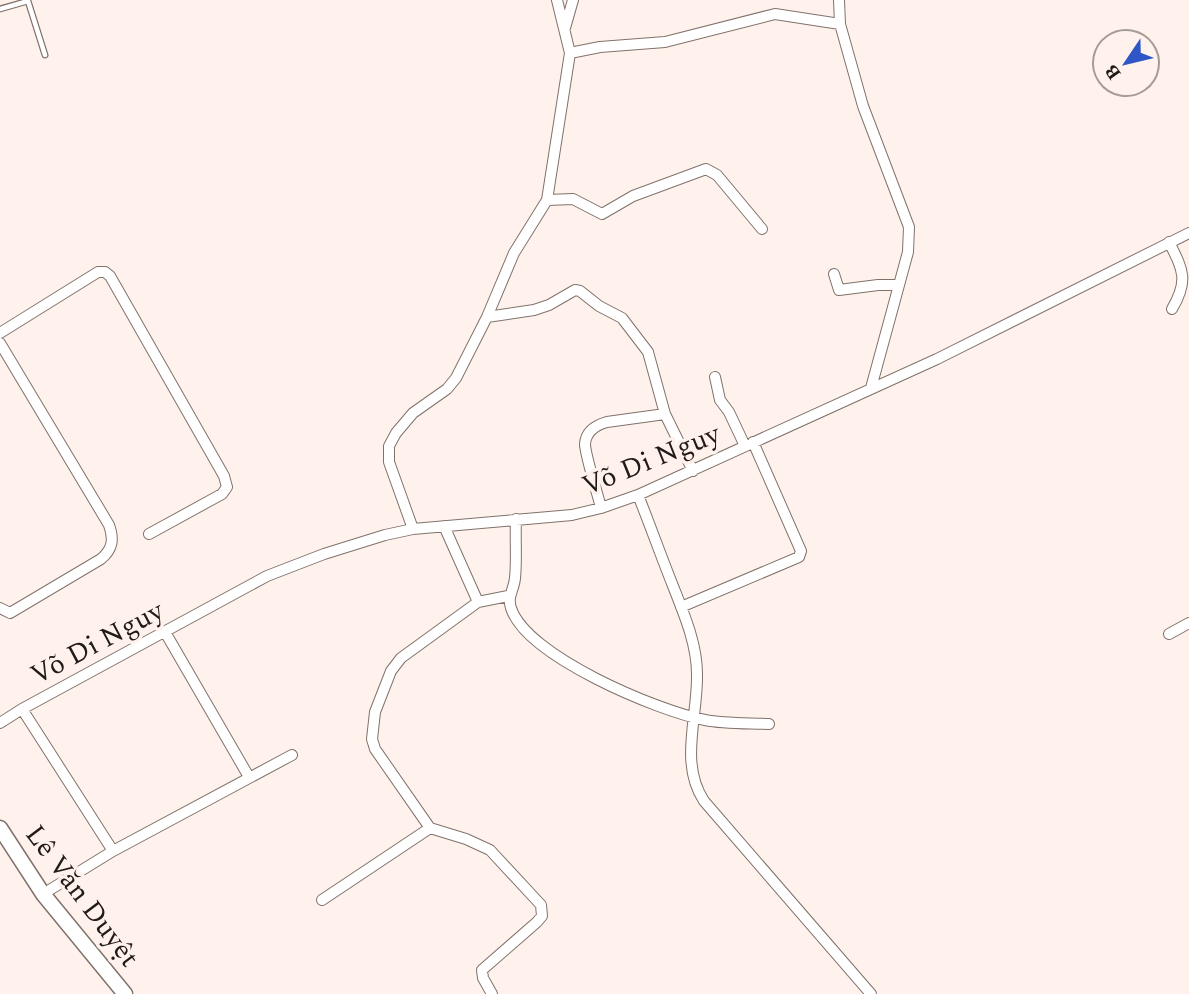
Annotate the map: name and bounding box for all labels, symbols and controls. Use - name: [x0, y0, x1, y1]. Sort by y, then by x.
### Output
- north arrow: [1091, 28, 1161, 98]
- text: B: [1098, 58, 1129, 86]
- street label: Võ Di Nguy: [575, 412, 728, 507]
- street label: Võ Di Nguy: [23, 589, 173, 696]
- street label: Lê Văn Duyệt: [14, 816, 150, 976]

